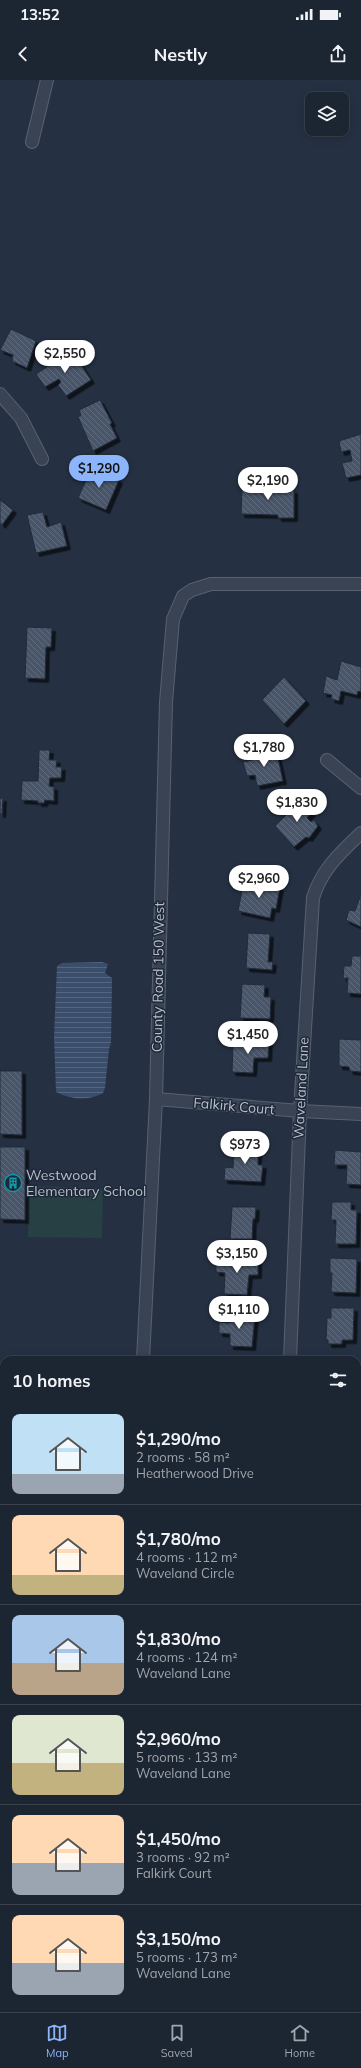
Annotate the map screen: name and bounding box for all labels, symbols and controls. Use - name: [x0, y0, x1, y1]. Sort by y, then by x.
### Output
- text: 13:52: [20, 5, 60, 24]
- icon: back: [12, 43, 34, 65]
- text: Nestly: [154, 43, 207, 66]
- icon: share: [327, 43, 349, 65]
- map controls: [305, 92, 349, 136]
- button: layers: [305, 92, 349, 136]
- pin: $2,550: [32, 340, 98, 374]
- text: $2,550: [44, 345, 86, 361]
- pin: $1,290: [66, 455, 132, 489]
- text: $1,290: [78, 460, 120, 476]
- pin: $2,190: [235, 467, 301, 501]
- text: $2,190: [247, 472, 289, 488]
- pin: $1,780: [231, 734, 297, 768]
- text: $1,780: [243, 739, 285, 755]
- pin: $1,830: [264, 789, 330, 823]
- text: $1,830: [276, 794, 318, 810]
- pin: $2,960: [226, 865, 292, 899]
- text: $2,960: [238, 870, 280, 886]
- street label: County Road 150 West: [148, 902, 168, 1052]
- pin: $1,450: [215, 1021, 281, 1055]
- text: $1,450: [227, 1026, 269, 1042]
- street label: Waveland Lane: [289, 1037, 313, 1139]
- street label: Falkirk Court: [193, 1093, 275, 1119]
- pin: $973: [221, 1131, 269, 1165]
- text: $973: [229, 1136, 261, 1152]
- place label: Westwood Elementary School: [26, 1166, 146, 1200]
- building icon: Westwood Elementary School: [3, 1173, 23, 1193]
- pin: $3,150: [204, 1240, 270, 1274]
- text: $3,150: [216, 1245, 258, 1261]
- pin: $1,110: [206, 1296, 272, 1330]
- text: $1,110: [218, 1301, 260, 1317]
- icon: filters: [327, 1369, 349, 1391]
- text: 10 homes: [12, 1370, 91, 1391]
- text: $1,290/mo: [136, 1428, 221, 1449]
- icon: home: [44, 1430, 92, 1478]
- text: 2 rooms · 58 m²: [136, 1449, 230, 1465]
- text: Heatherwood Drive: [136, 1465, 254, 1481]
- text: $1,780/mo: [136, 1528, 221, 1549]
- icon: home: [44, 1531, 92, 1579]
- text: 4 rooms · 112 m²: [136, 1549, 237, 1565]
- text: Waveland Circle: [136, 1565, 234, 1581]
- text: $1,830/mo: [136, 1628, 221, 1649]
- icon: home: [44, 1631, 92, 1679]
- text: 4 rooms · 124 m²: [136, 1649, 237, 1665]
- text: Waveland Lane: [136, 1665, 231, 1681]
- text: $2,960/mo: [136, 1728, 221, 1749]
- icon: home: [44, 1731, 92, 1779]
- text: 5 rooms · 133 m²: [136, 1749, 237, 1765]
- text: Waveland Lane: [136, 1765, 231, 1781]
- text: $1,450/mo: [136, 1828, 221, 1849]
- icon: home: [44, 1831, 92, 1879]
- text: 3 rooms · 92 m²: [136, 1849, 230, 1865]
- text: Falkirk Court: [136, 1865, 212, 1881]
- text: $3,150/mo: [136, 1928, 221, 1949]
- icon: home: [44, 1931, 92, 1979]
- text: 5 rooms · 173 m²: [136, 1949, 237, 1965]
- text: Waveland Lane: [136, 1965, 231, 1981]
- tab: Map: [46, 2022, 69, 2060]
- tab: Saved: [161, 2022, 193, 2060]
- tab: Home: [285, 2022, 315, 2060]

